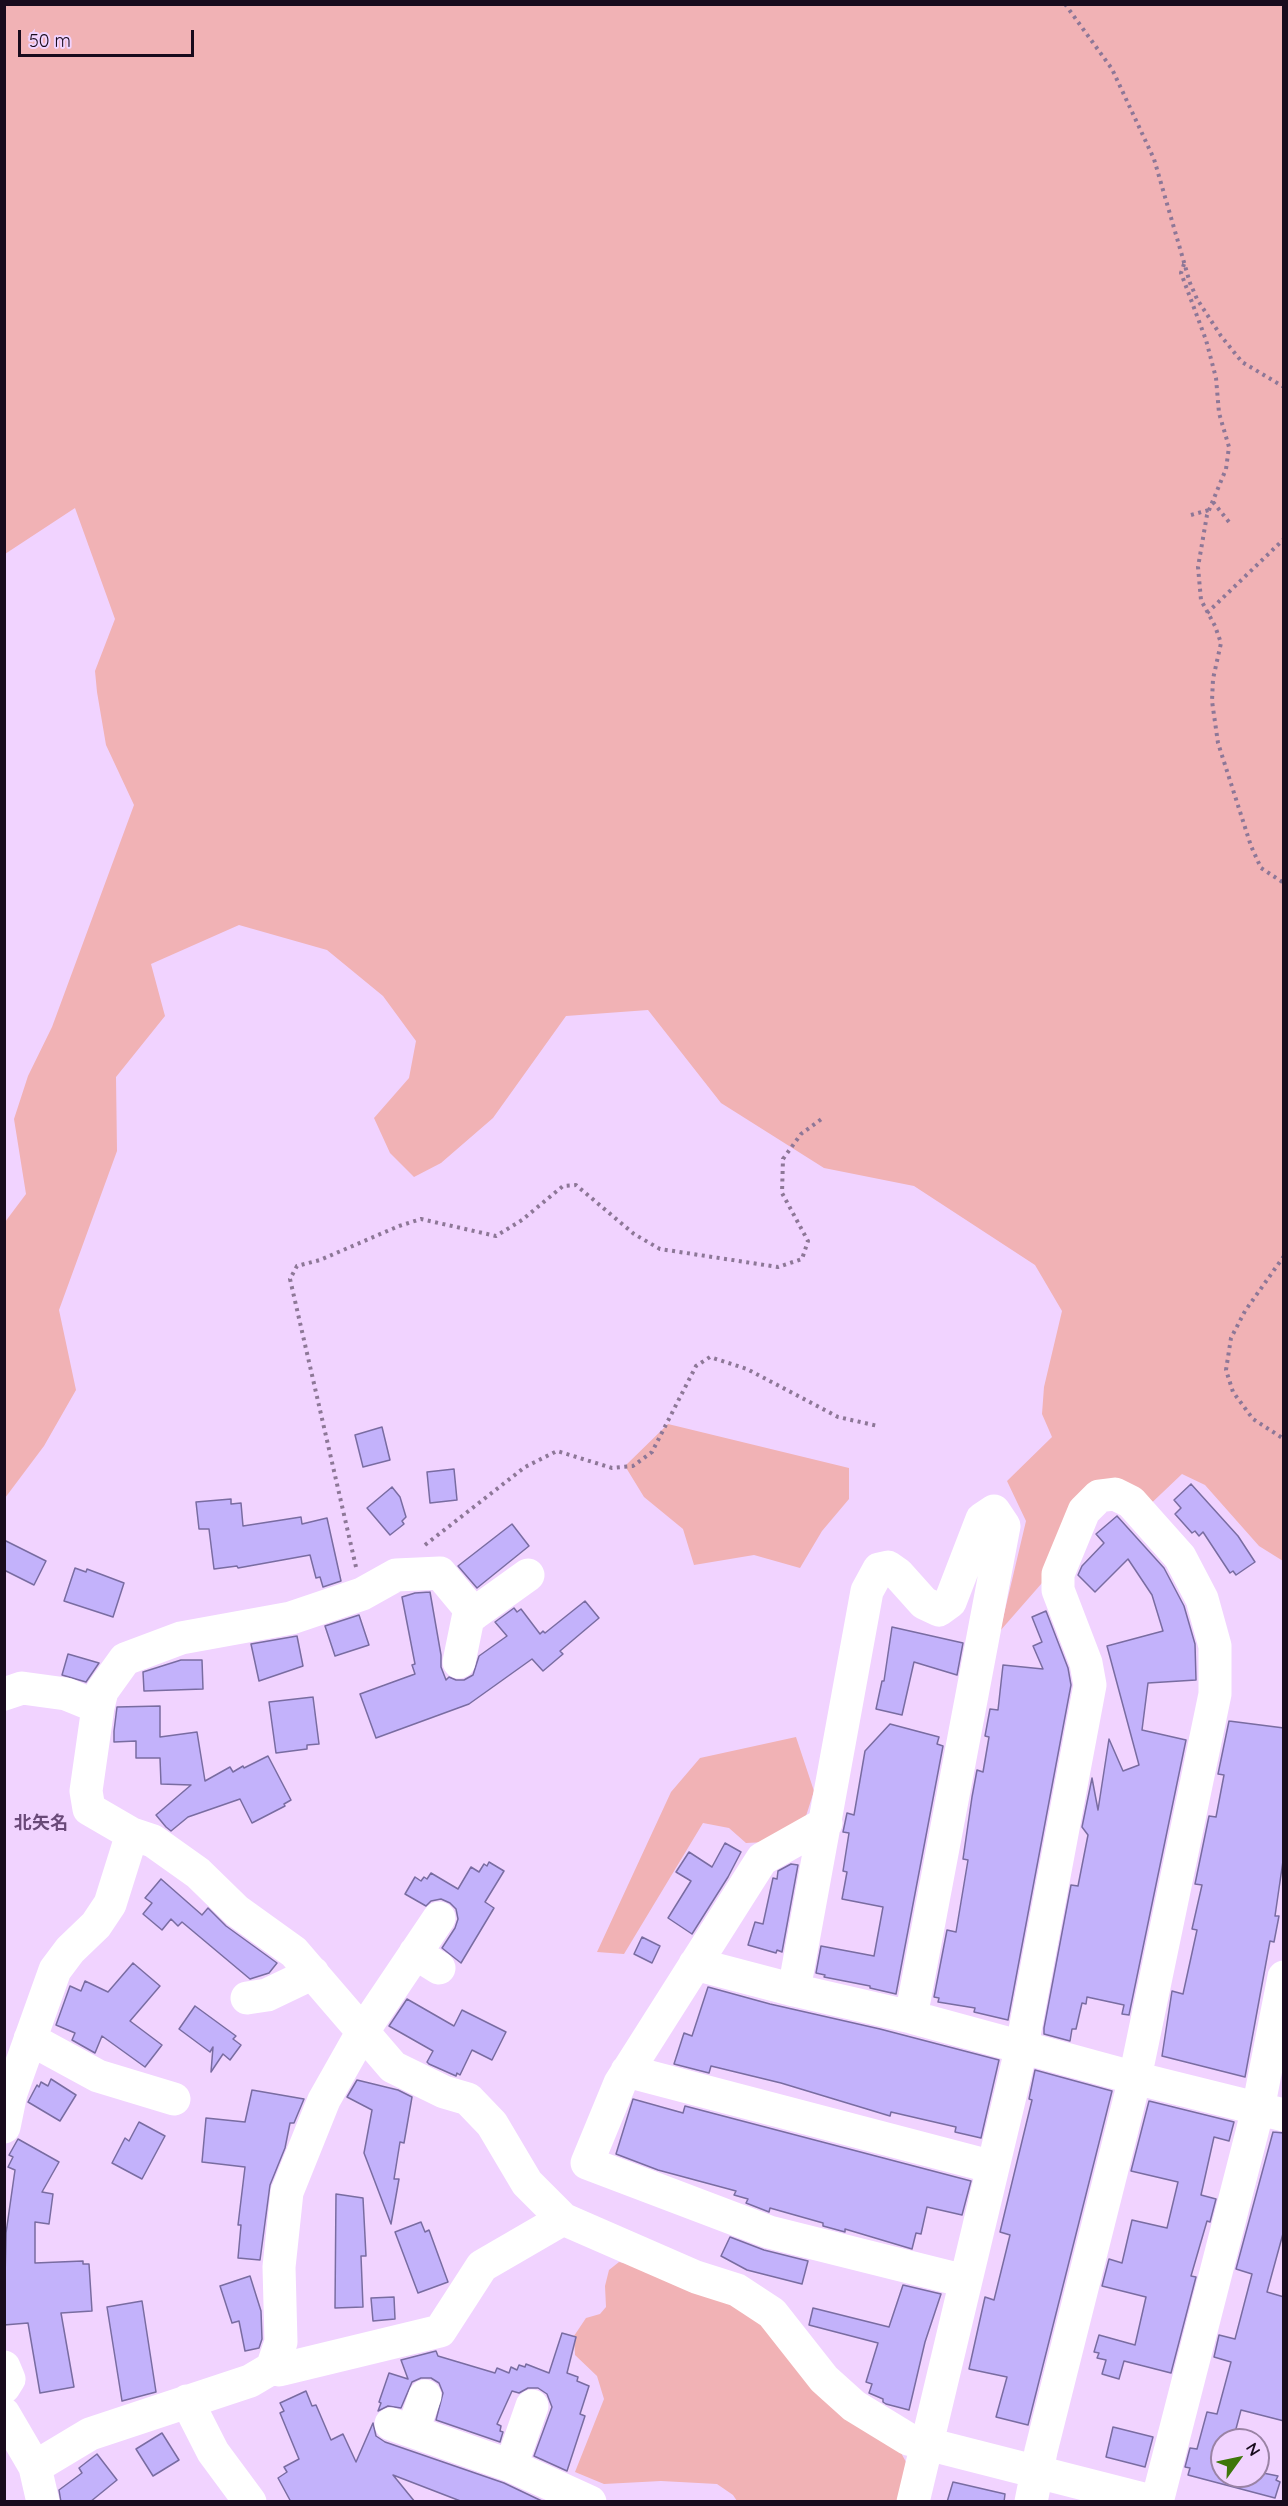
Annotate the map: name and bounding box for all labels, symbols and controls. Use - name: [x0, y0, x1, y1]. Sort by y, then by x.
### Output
- scale bar: [21, 18, 196, 56]
- text: 50 m: [29, 29, 71, 52]
- district label: 北矢名: [14, 1813, 68, 1835]
- north arrow: [1210, 2428, 1270, 2488]
- text: N: [1242, 2439, 1265, 2460]

